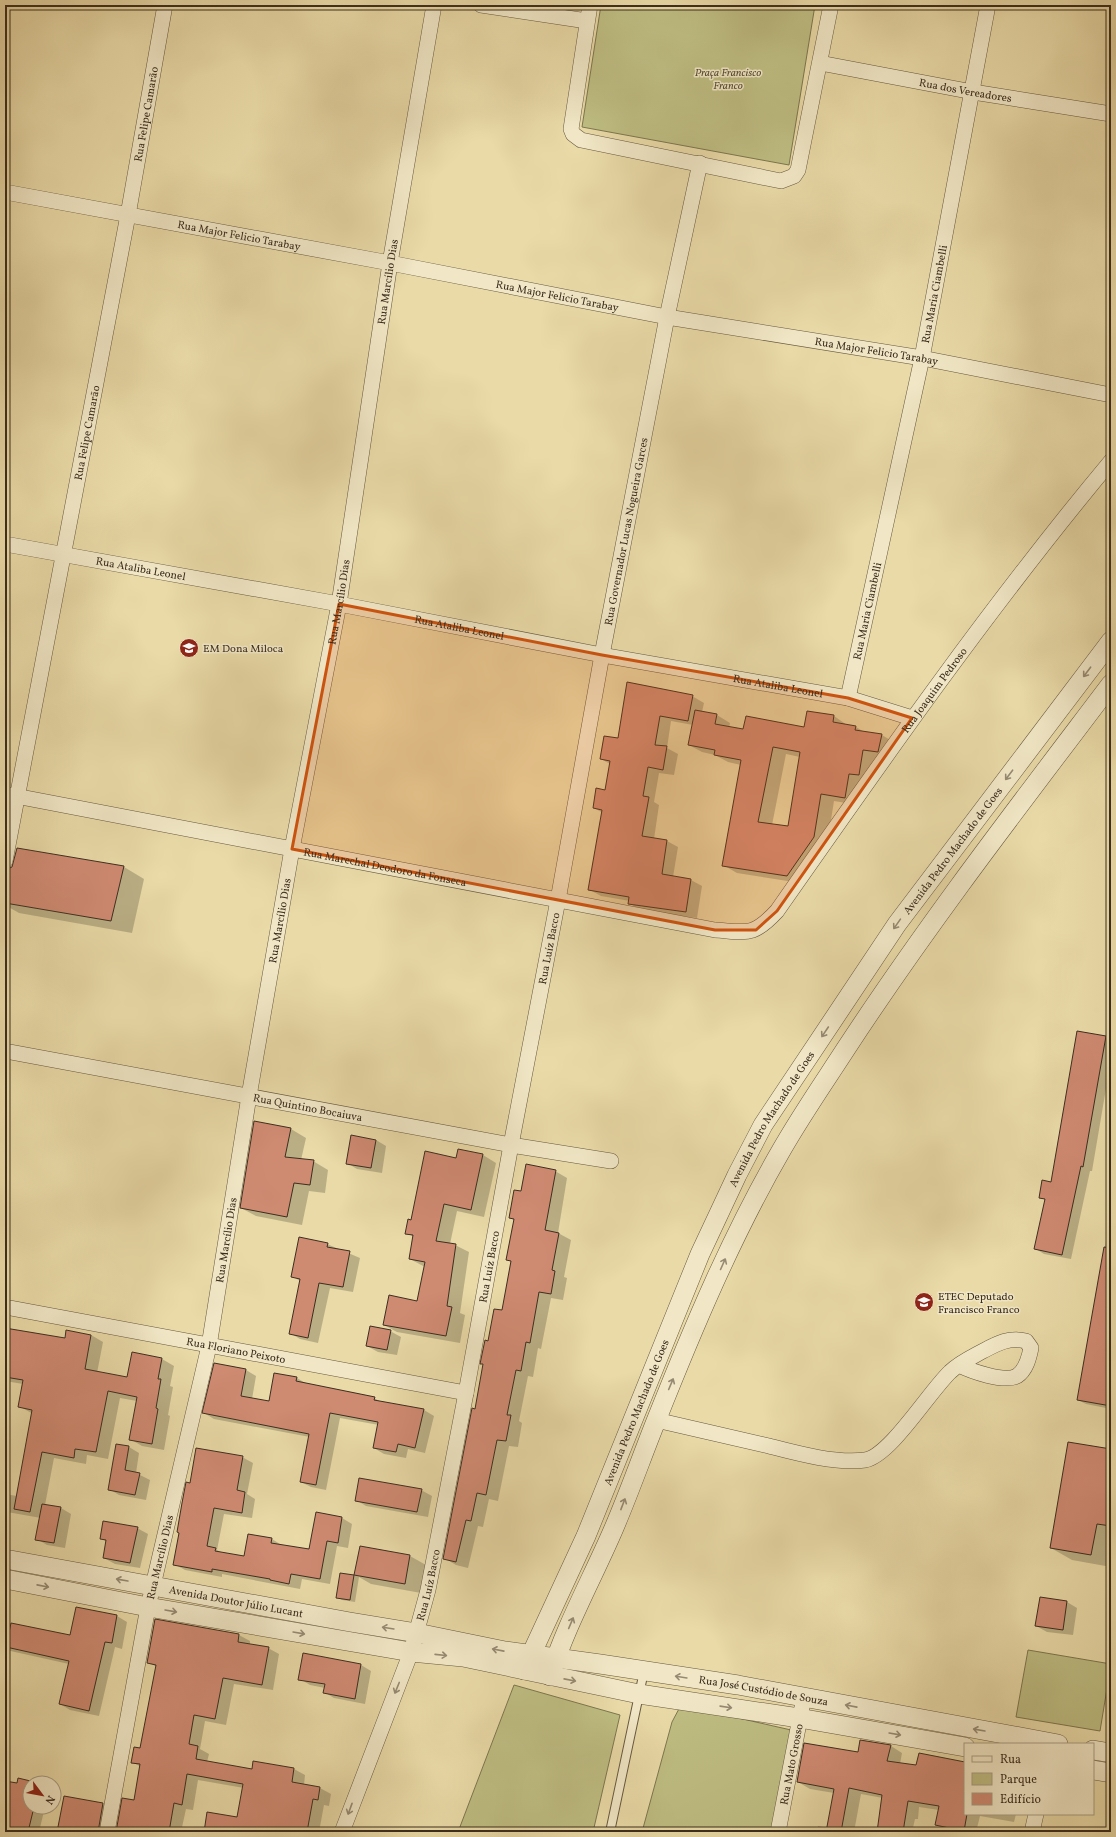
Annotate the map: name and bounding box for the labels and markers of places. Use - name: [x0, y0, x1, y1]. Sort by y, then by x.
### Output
- school or university icon: EM Dona Miloca: [178, 637, 200, 659]
- place label: EM Dona Miloca: [203, 642, 284, 657]
- place label: ETEC Deputado Francisco Franco: [938, 1290, 1020, 1318]
- school or university icon: ETEC Deputado Francisco Franco: [913, 1291, 935, 1313]

